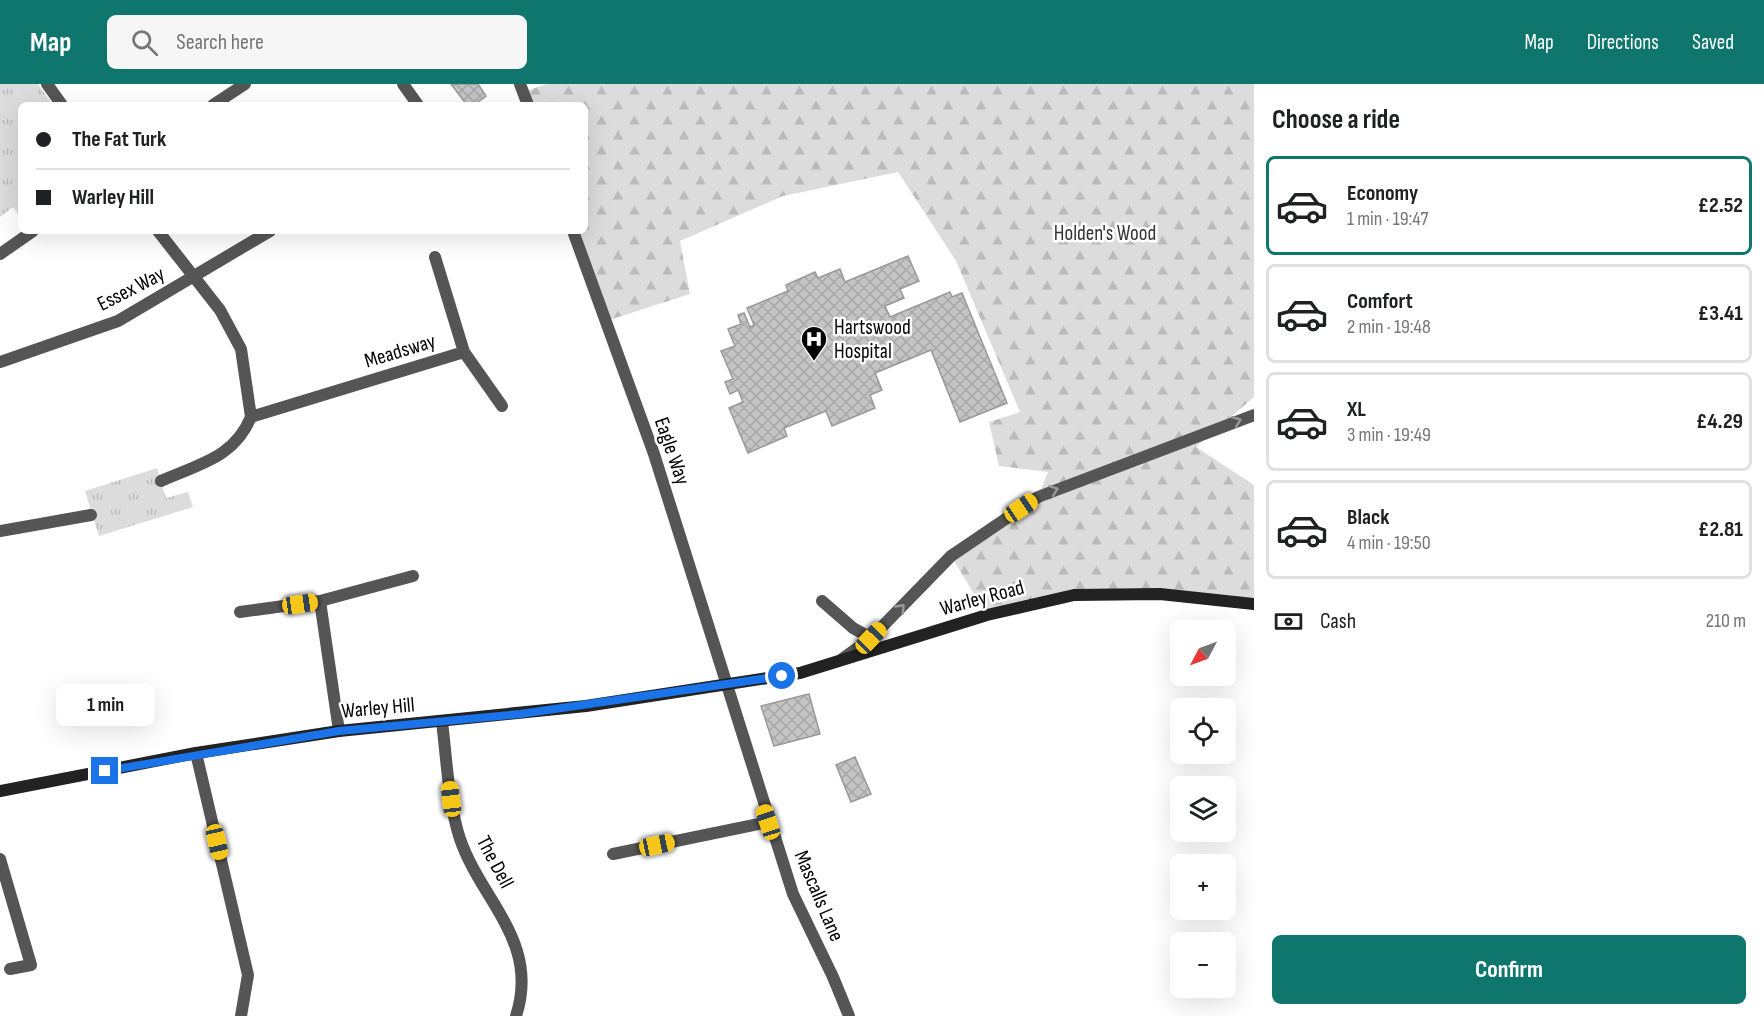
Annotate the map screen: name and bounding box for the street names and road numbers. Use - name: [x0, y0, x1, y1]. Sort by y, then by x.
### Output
- street label: Essex Way: [93, 261, 169, 317]
- street label: Meadsway: [361, 328, 439, 374]
- street label: Eagle Way: [649, 414, 695, 488]
- street label: Warley Road: [937, 575, 1027, 621]
- street label: Warley Hill: [340, 692, 416, 724]
- street label: The Dell: [471, 832, 519, 892]
- street label: Mascalls Lane: [789, 847, 849, 945]

